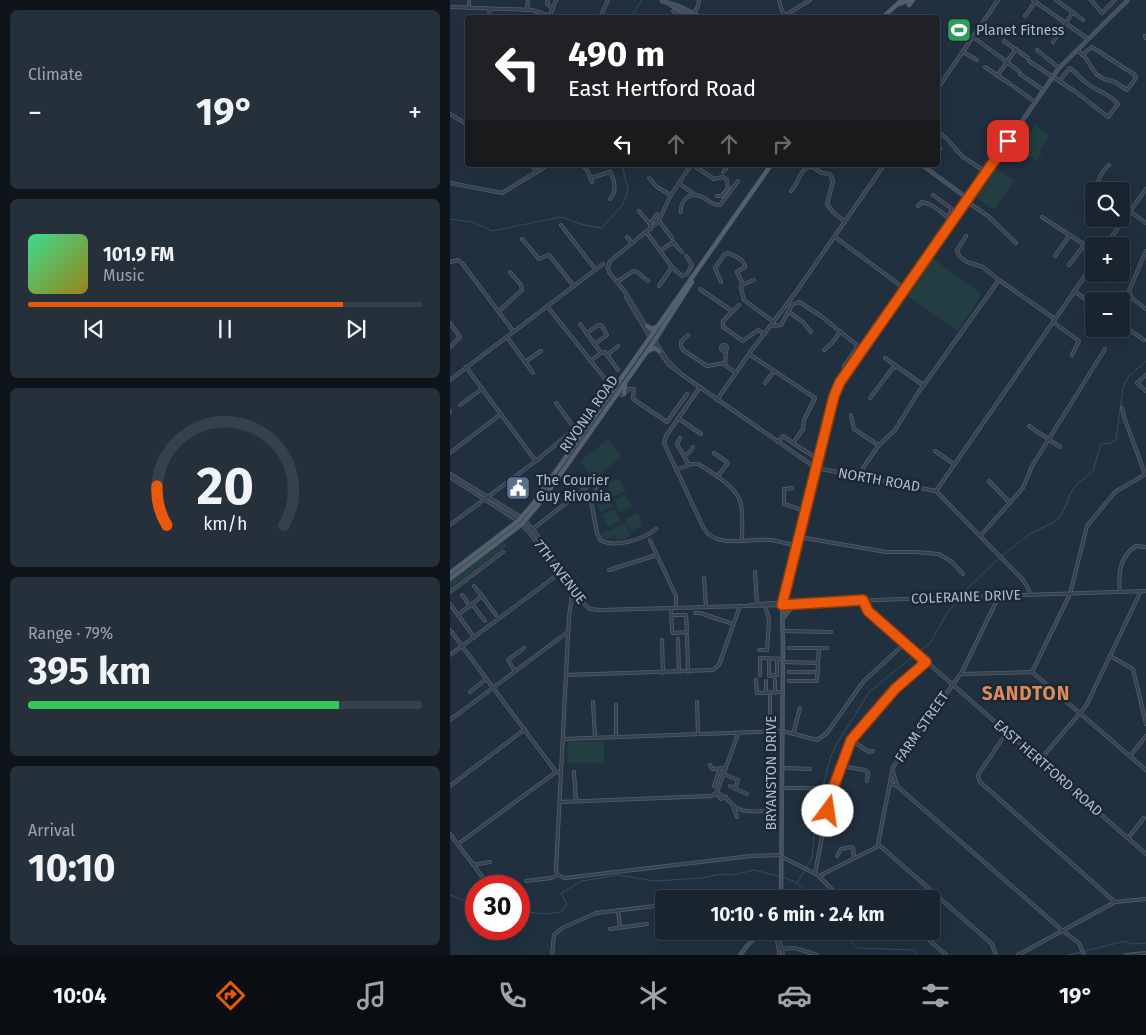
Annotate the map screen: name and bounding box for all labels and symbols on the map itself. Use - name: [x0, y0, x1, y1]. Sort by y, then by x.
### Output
- sports icon: Planet Fitness: [946, 17, 972, 43]
- place label: Planet Fitness: [976, 22, 1065, 39]
- pin: [987, 120, 1029, 162]
- street label: RIVONIA ROAD: [556, 372, 622, 456]
- street label: NORTH ROAD: [837, 464, 921, 496]
- place label: The Courier Guy Rivonia: [536, 472, 611, 505]
- public building icon: The Courier Guy Rivonia: [505, 475, 531, 501]
- street label: 7TH AVENUE: [530, 536, 590, 608]
- street label: COLERAINE DRIVE: [911, 587, 1021, 607]
- district label: SANDTON: [982, 682, 1070, 705]
- street label: FARM STREET: [891, 688, 953, 766]
- street label: BRYANSTON DRIVE: [763, 715, 780, 831]
- street label: EAST HERTFORD ROAD: [990, 716, 1106, 820]
- position arrow: [801, 784, 853, 836]
- speed limit sign: 30: [465, 875, 530, 940]

